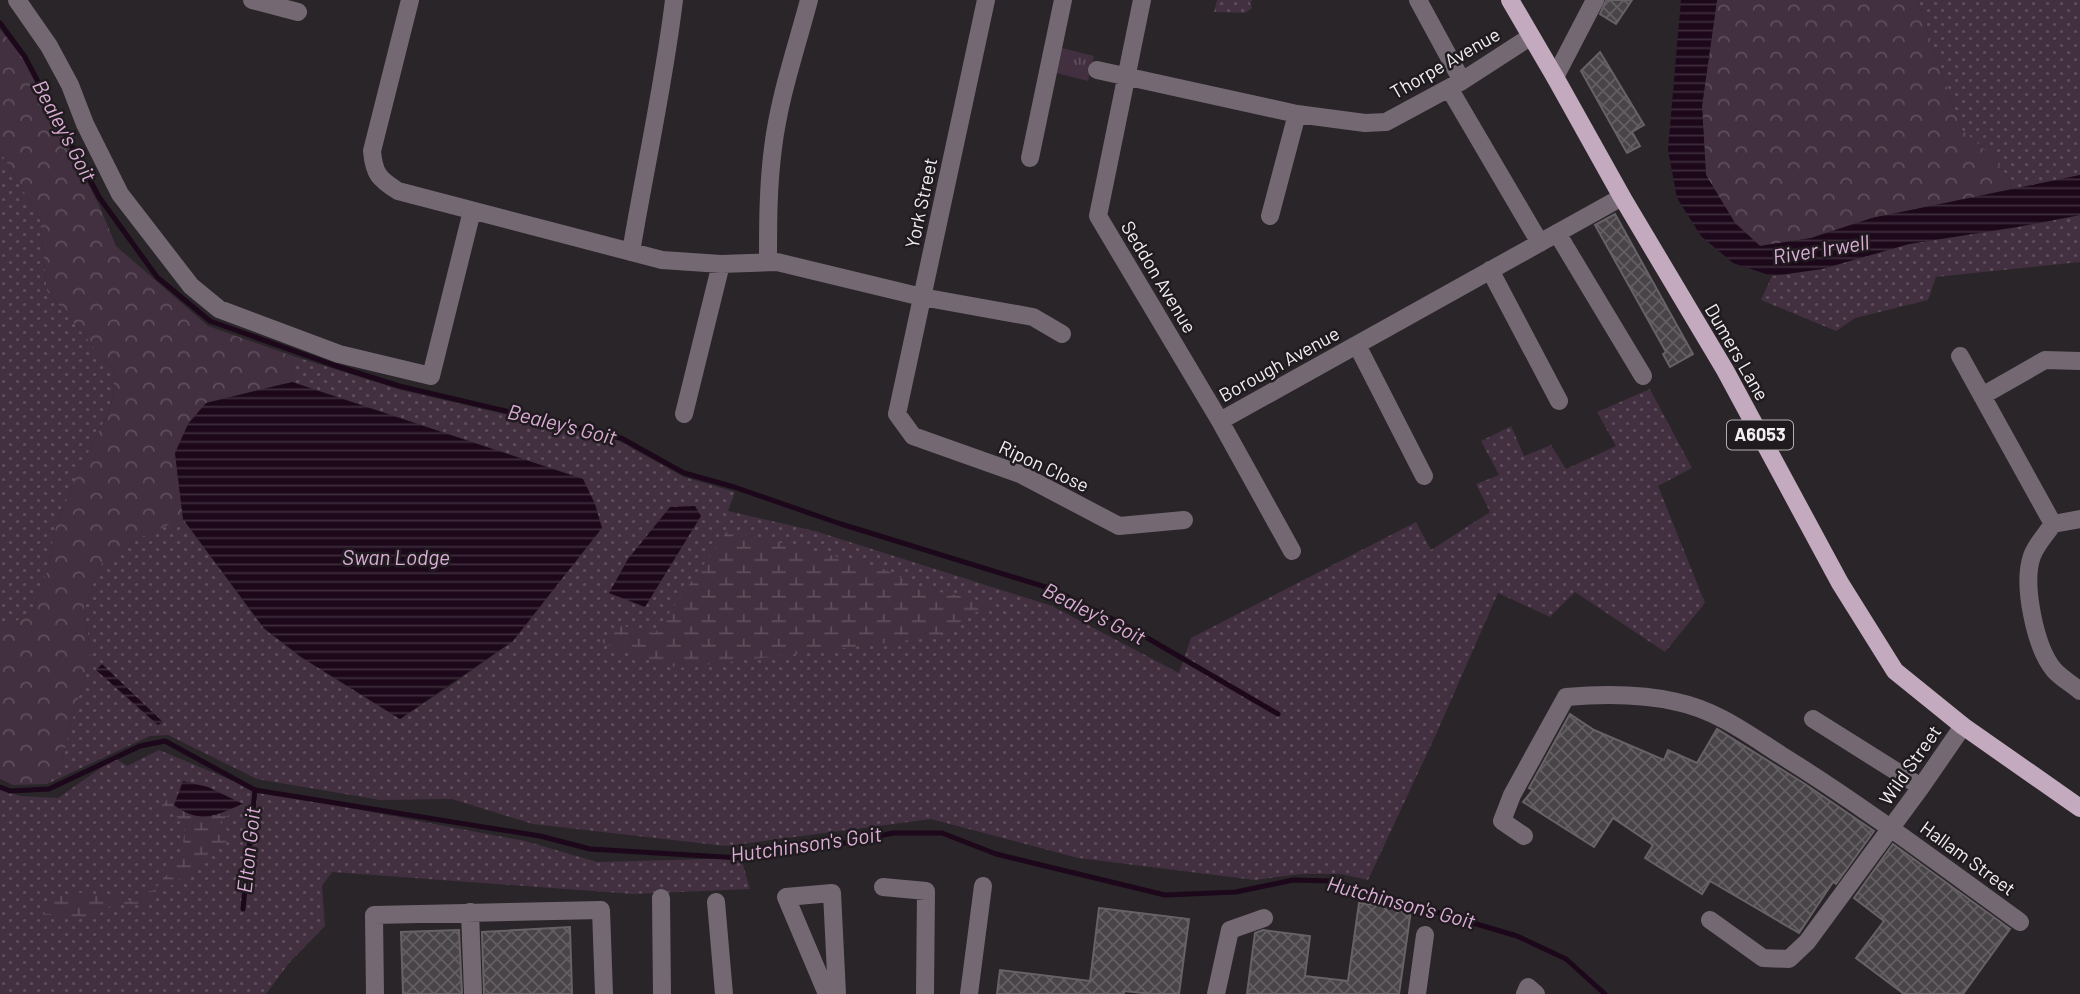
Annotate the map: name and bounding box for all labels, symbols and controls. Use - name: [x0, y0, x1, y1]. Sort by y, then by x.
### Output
- street label: Thorpe Avenue: [1386, 22, 1504, 103]
- water label: Bealey's Goit: [28, 75, 103, 186]
- street label: York Street: [900, 155, 941, 250]
- street label: Seddon Avenue: [1117, 216, 1202, 337]
- water label: River Irwell: [1771, 229, 1871, 268]
- street label: Dumers Lane: [1700, 299, 1774, 404]
- street label: Borough Avenue: [1214, 321, 1343, 406]
- water label: Bealey's Goit: [505, 398, 620, 449]
- road number: A6053: [1727, 421, 1793, 450]
- street label: Ripon Close: [996, 435, 1093, 496]
- water label: Swan Lodge: [342, 544, 450, 569]
- water label: Bealey's Goit: [1039, 576, 1151, 649]
- street label: Wild Street: [1874, 720, 1945, 809]
- water label: Elton Goit: [231, 805, 265, 894]
- street label: Hallam Street: [1916, 815, 2020, 900]
- water label: Hutchinson's Goit: [728, 820, 884, 867]
- water label: Hutchinson's Goit: [1324, 870, 1479, 934]

